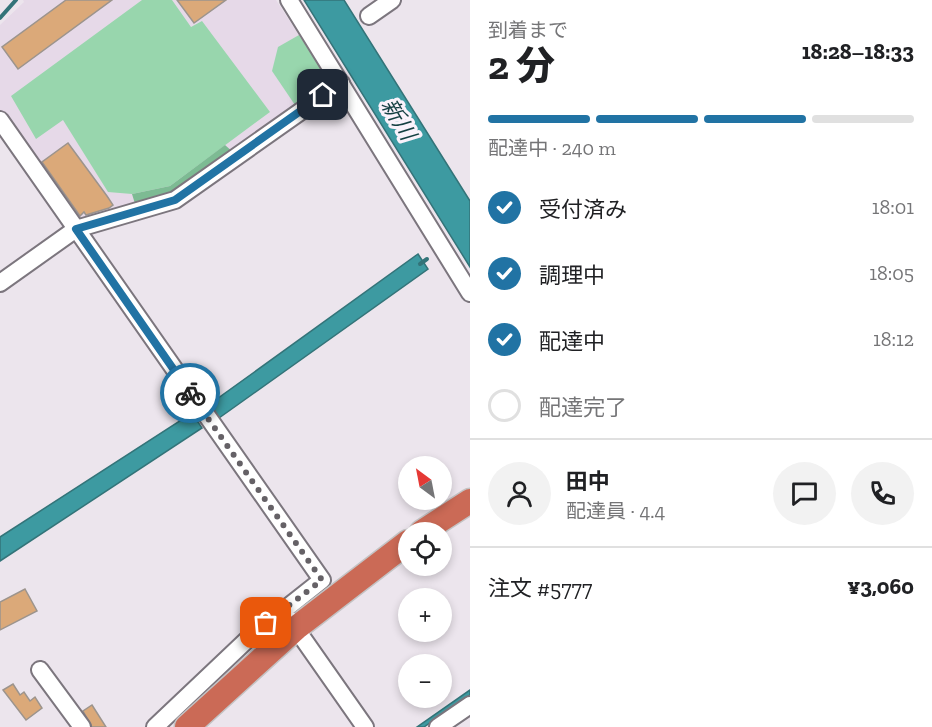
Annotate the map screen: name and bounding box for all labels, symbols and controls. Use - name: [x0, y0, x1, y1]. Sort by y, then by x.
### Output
- text: 到着まで: [488, 18, 568, 42]
- text: 18:28–18:33: [802, 38, 914, 65]
- text: 2 分: [488, 42, 555, 89]
- pin: [297, 69, 348, 120]
- icon: home: [306, 78, 339, 111]
- water label: 新川: [376, 93, 423, 147]
- text: 配達中 · 240 m: [488, 136, 616, 160]
- icon: check: [488, 191, 521, 224]
- text: 18:01: [872, 195, 914, 219]
- text: 受付済み: [539, 196, 627, 223]
- icon: check: [488, 257, 521, 290]
- text: 18:05: [869, 261, 914, 285]
- text: 調理中: [539, 262, 605, 289]
- icon: check: [488, 323, 521, 356]
- text: 18:12: [873, 327, 914, 351]
- text: 配達中: [539, 328, 605, 355]
- courier: [160, 363, 220, 423]
- icon: bike: [174, 377, 207, 410]
- text: 配達完了: [539, 394, 627, 421]
- north arrow: [398, 456, 452, 510]
- map controls: [398, 456, 452, 708]
- button: person: [488, 462, 551, 525]
- button: chat: [773, 462, 836, 525]
- button: phone: [851, 462, 914, 525]
- text: 田中: [566, 468, 610, 495]
- text: 配達員 · 4.4: [566, 499, 665, 523]
- button: locate: [398, 522, 452, 576]
- text: ¥3,060: [847, 573, 914, 600]
- text: 注文 #5777: [488, 575, 592, 602]
- button: +: [398, 588, 452, 642]
- pin: [240, 597, 291, 648]
- icon: bag: [249, 606, 282, 639]
- button: −: [398, 654, 452, 708]

